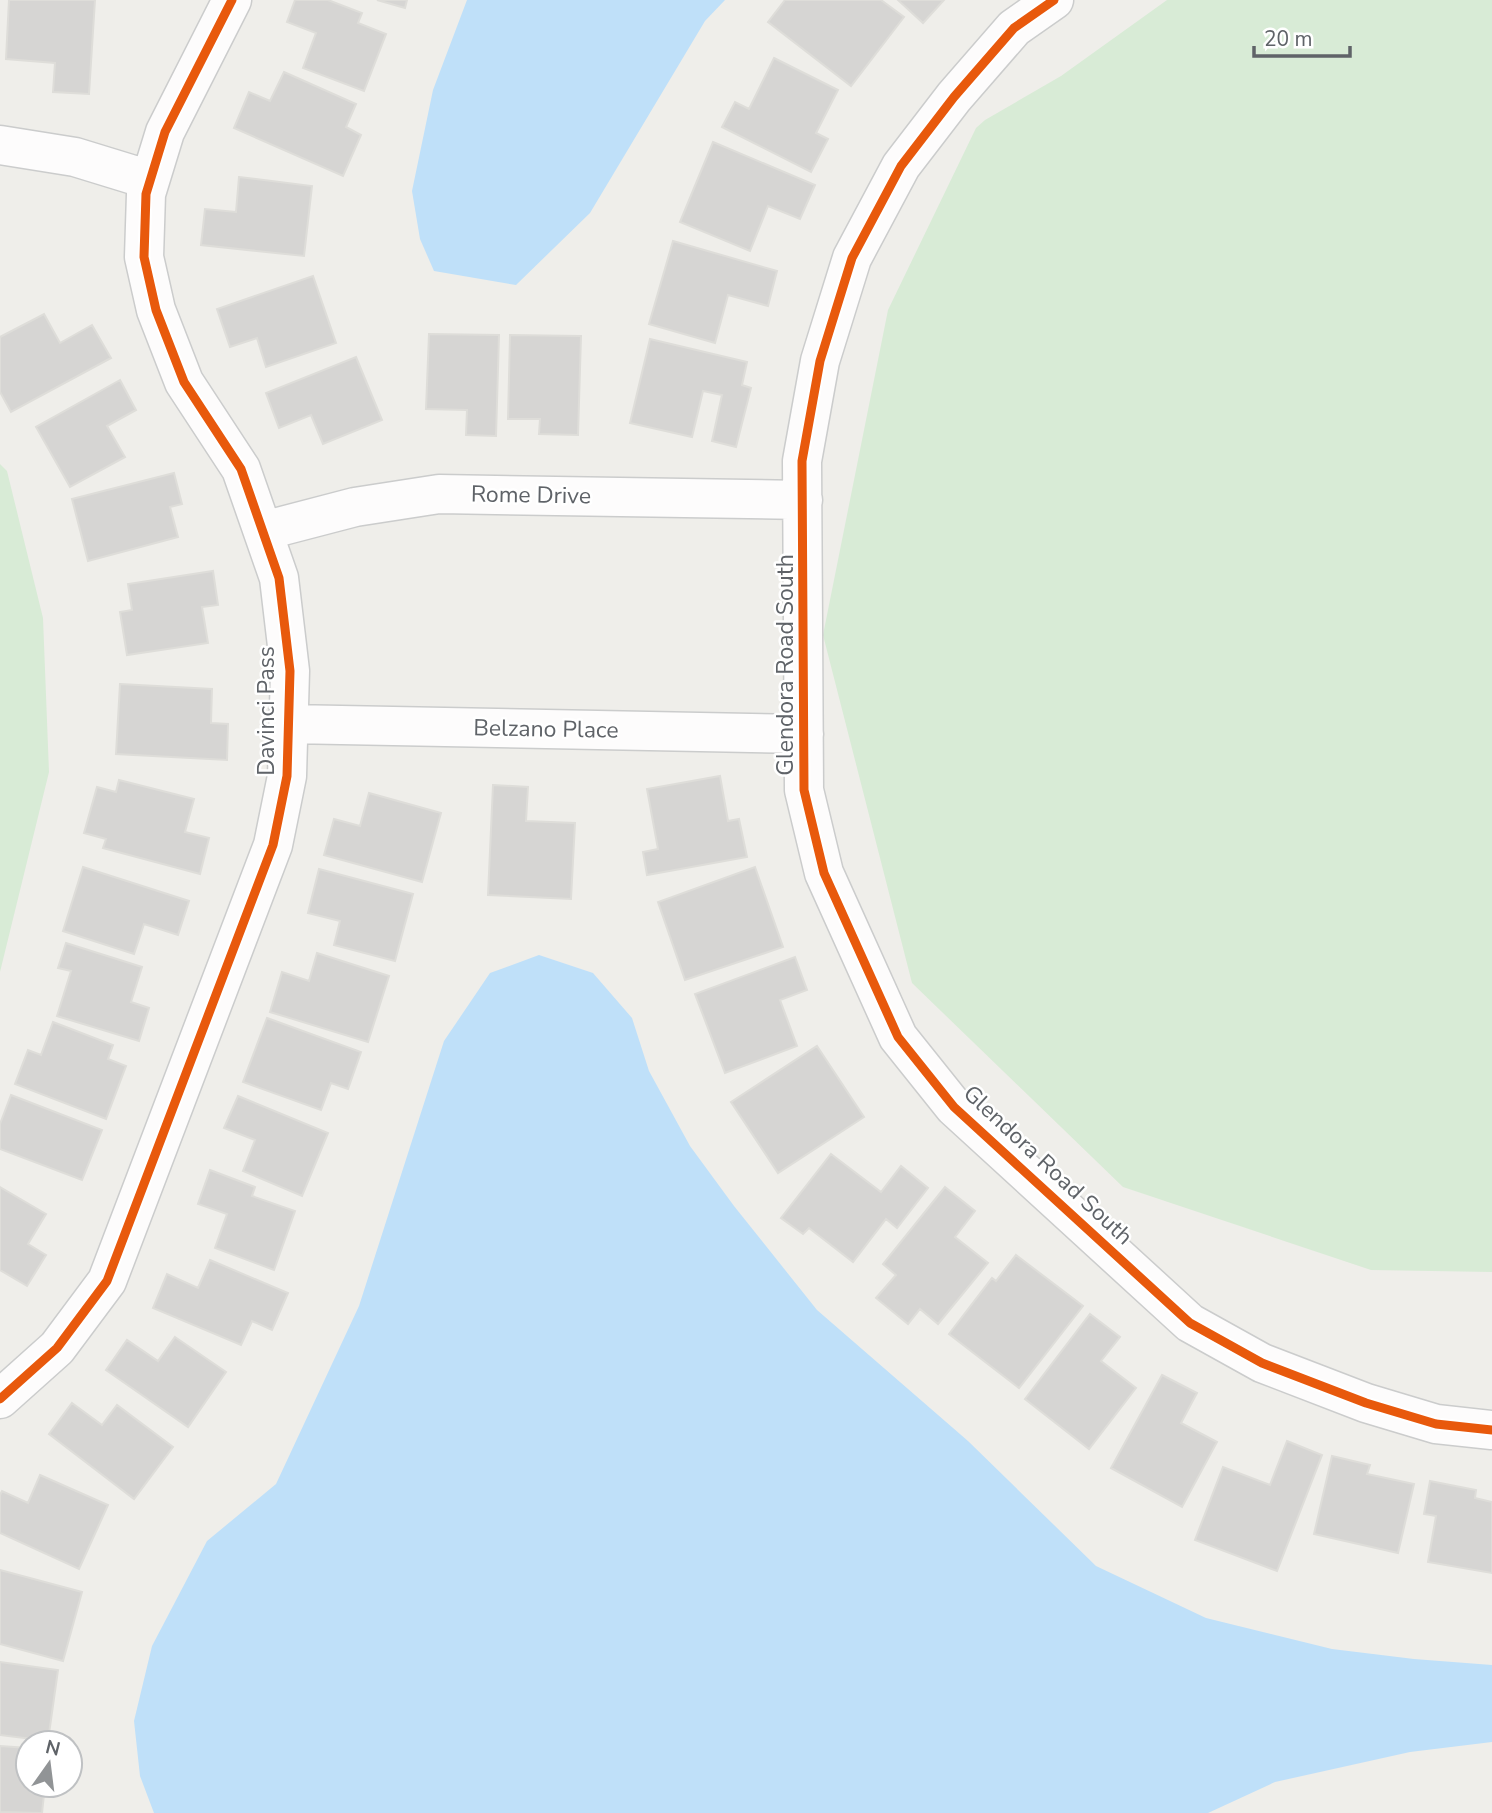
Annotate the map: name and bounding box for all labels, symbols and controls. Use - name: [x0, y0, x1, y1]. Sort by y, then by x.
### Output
- scale bar: [1254, 14, 1350, 58]
- text: 20 m: [1264, 25, 1313, 53]
- street label: Rome Drive: [471, 478, 591, 512]
- street label: Glendora Road South: [770, 554, 801, 776]
- street label: Davinci Pass: [251, 646, 282, 776]
- street label: Belzano Place: [473, 712, 619, 746]
- street label: Glendora Road South: [956, 1078, 1140, 1252]
- north arrow: [14, 1729, 84, 1799]
- text: N: [43, 1734, 63, 1763]

